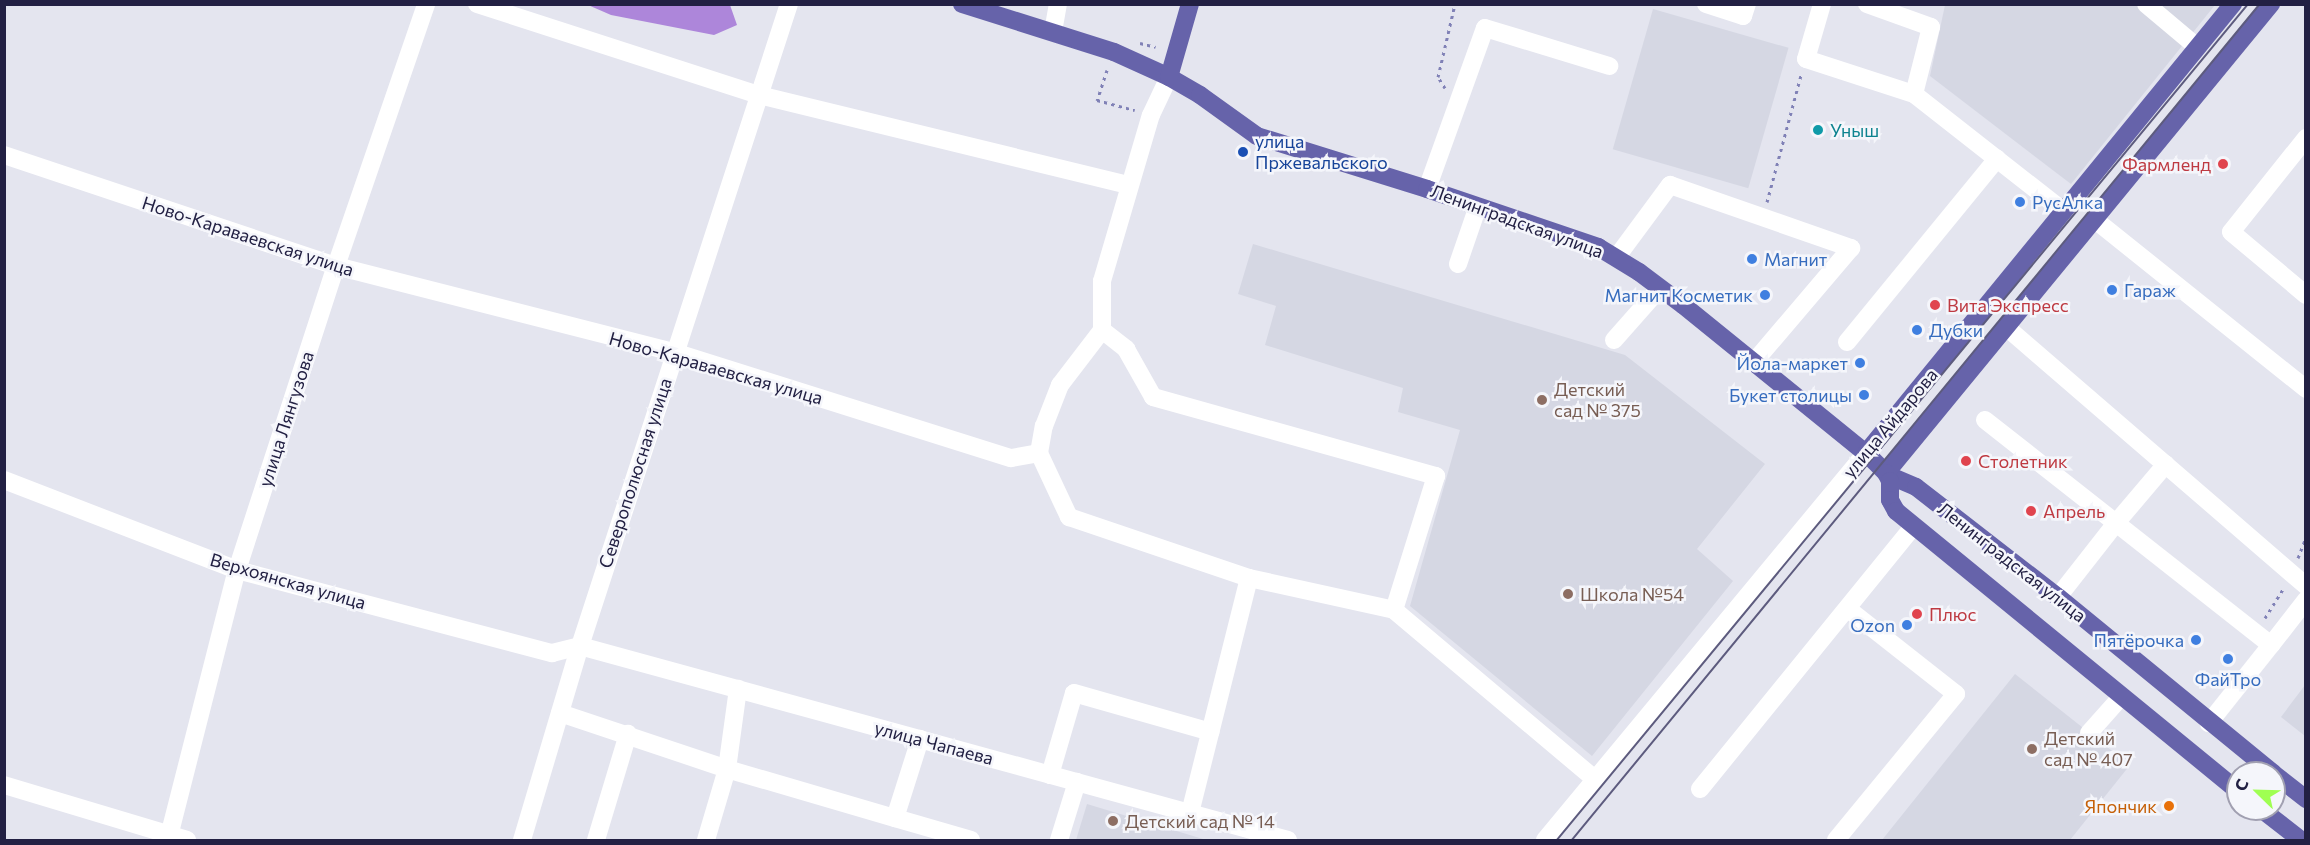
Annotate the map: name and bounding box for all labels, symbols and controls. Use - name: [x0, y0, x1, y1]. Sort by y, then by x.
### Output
- place label: Уныш: [1830, 119, 1879, 141]
- marker: Уныш: [1811, 123, 1825, 137]
- place label: улица Пржевальского: [1255, 131, 1388, 174]
- marker: улица Пржевальского: [1236, 145, 1250, 159]
- place label: Фармленд: [2122, 153, 2211, 175]
- marker: Фармленд: [2216, 157, 2230, 171]
- street label: Ленинградская улица: [1428, 180, 1606, 262]
- place label: РусАлка: [2032, 191, 2103, 213]
- street label: Ново-Караваевская улица: [139, 192, 357, 280]
- marker: РусАлка: [2013, 195, 2027, 209]
- place label: Магнит: [1764, 248, 1827, 270]
- marker: Магнит: [1745, 252, 1759, 266]
- place label: Гараж: [2124, 279, 2176, 301]
- marker: Гараж: [2105, 283, 2119, 297]
- place label: Магнит Косметик: [1604, 284, 1753, 306]
- marker: Магнит Косметик: [1758, 288, 1772, 302]
- place label: Вита Экспресс: [1947, 294, 2069, 316]
- marker: Вита Экспресс: [1928, 298, 1942, 312]
- place label: Дубки: [1929, 319, 1983, 341]
- marker: Дубки: [1910, 323, 1924, 337]
- street label: Ново-Караваевская улица: [607, 327, 825, 409]
- street label: улица Лянгузова: [254, 348, 318, 490]
- place label: Йола-маркет: [1737, 352, 1848, 374]
- marker: Йола-маркет: [1853, 356, 1867, 370]
- street label: улица Айдарова: [1838, 364, 1942, 482]
- street label: Северополюсная улица: [594, 375, 676, 571]
- place label: Детский сад № 375: [1554, 379, 1641, 422]
- place label: Букет столицы: [1729, 384, 1852, 406]
- marker: Букет столицы: [1857, 388, 1871, 402]
- marker: Детский сад № 375: [1535, 393, 1549, 407]
- place label: Столетник: [1978, 450, 2068, 472]
- marker: Столетник: [1959, 454, 1973, 468]
- street label: Ленинградская улица: [1934, 497, 2090, 627]
- place label: Апрель: [2043, 500, 2105, 522]
- marker: Апрель: [2024, 504, 2038, 518]
- street label: Верхоянская улица: [208, 548, 368, 614]
- place label: Школа №54: [1580, 583, 1684, 605]
- marker: Школа №54: [1561, 587, 1575, 601]
- place label: Плюс: [1929, 603, 1976, 625]
- marker: Плюс: [1910, 607, 1924, 621]
- place label: Ozon: [1850, 614, 1895, 636]
- marker: Ozon: [1900, 618, 1914, 632]
- place label: Пятёрочка: [2093, 629, 2184, 651]
- marker: Пятёрочка: [2189, 633, 2203, 647]
- marker: ФайТро: [2221, 652, 2235, 666]
- place label: ФайТро: [2195, 668, 2261, 690]
- street label: улица Чапаева: [872, 717, 996, 769]
- place label: Детский сад № 407: [2044, 728, 2133, 771]
- marker: Детский сад № 407: [2025, 742, 2039, 756]
- north arrow: [2226, 761, 2286, 821]
- text: С: [2230, 776, 2252, 793]
- place label: Япончик: [2084, 795, 2157, 817]
- marker: Япончик: [2162, 799, 2176, 813]
- place label: Детский сад № 14: [1125, 810, 1275, 832]
- marker: Детский сад № 14: [1106, 814, 1120, 828]

